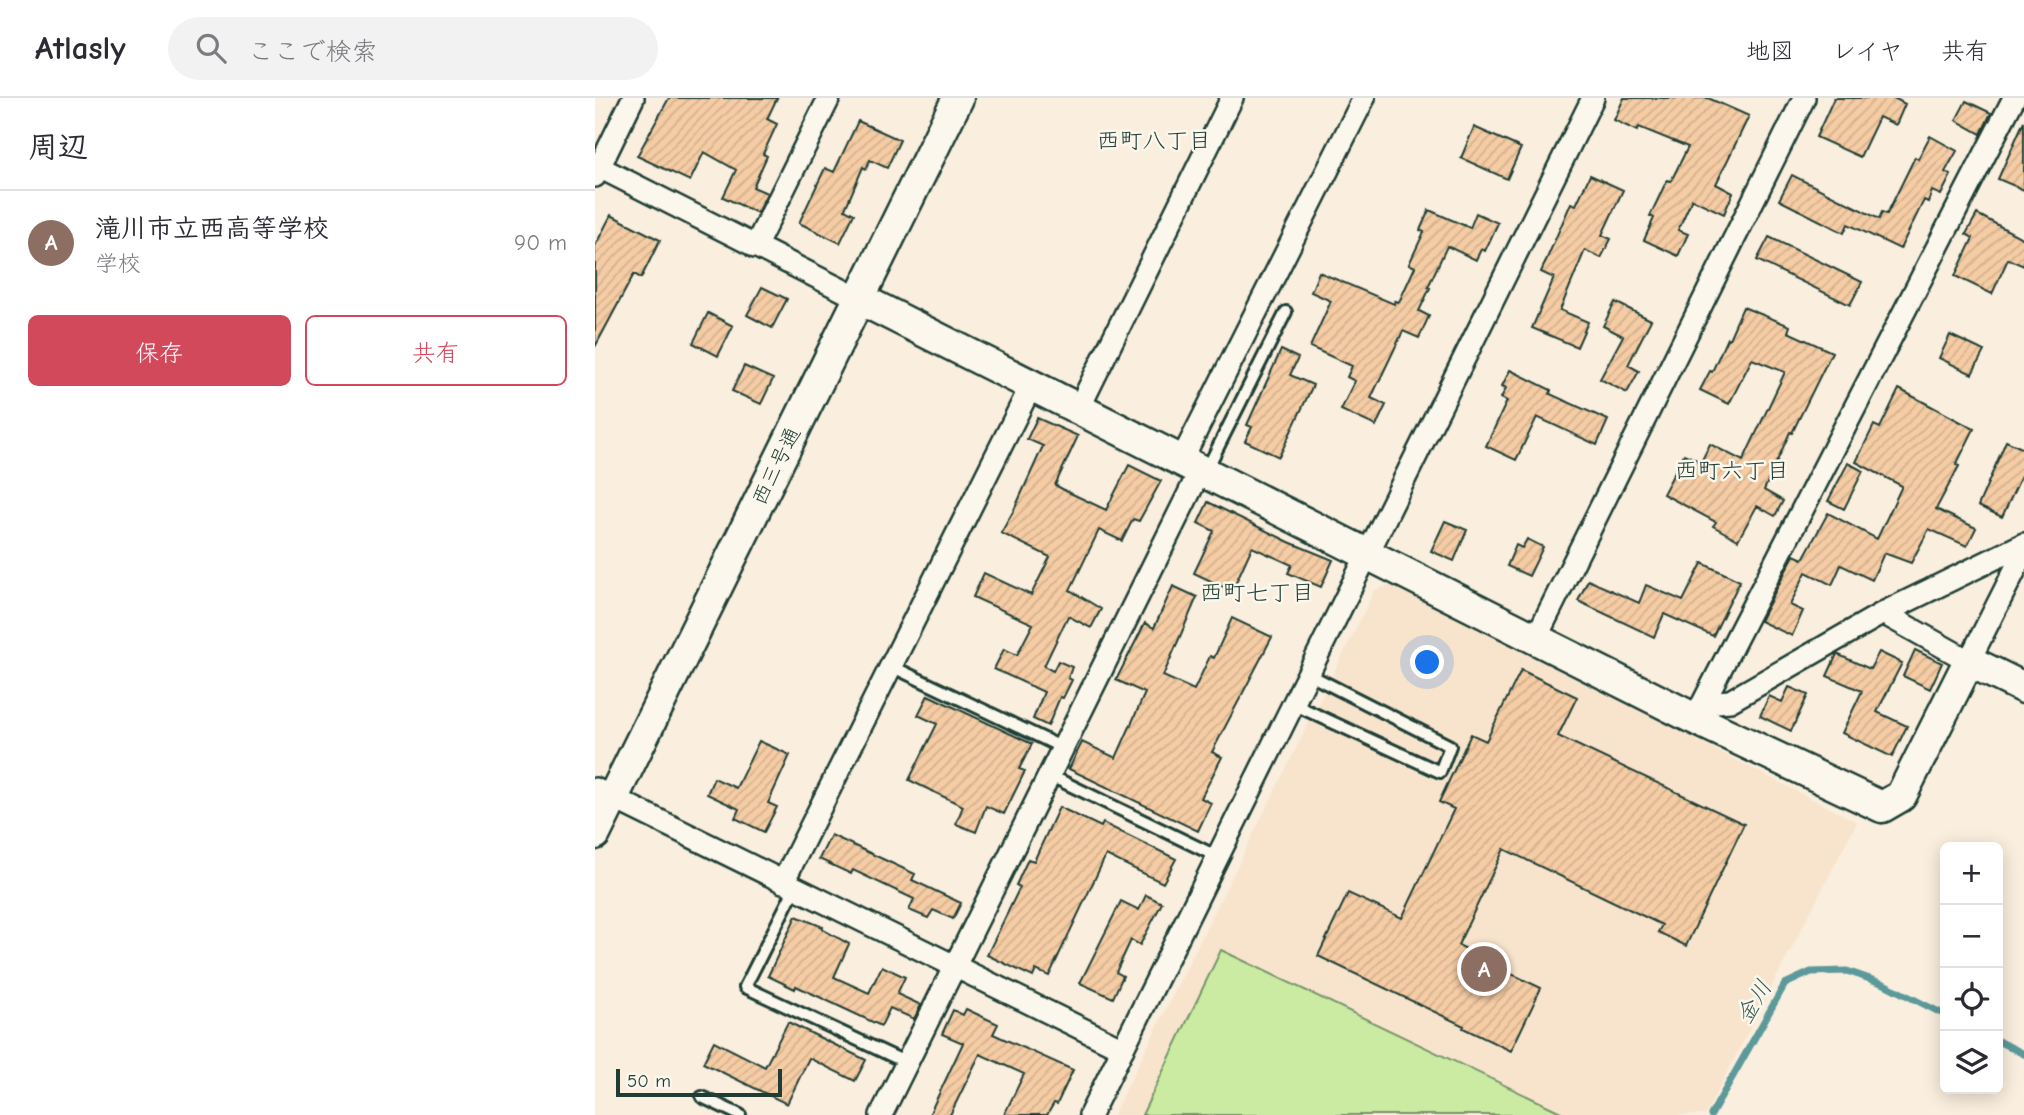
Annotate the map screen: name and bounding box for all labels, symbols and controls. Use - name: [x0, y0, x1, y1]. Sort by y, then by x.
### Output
- search box: [168, 17, 658, 80]
- text: Atlasly: [35, 29, 126, 67]
- icon: search: [192, 29, 230, 67]
- text: ここで検索: [248, 37, 378, 67]
- text: 地図: [1746, 37, 1794, 65]
- text: レイヤ: [1832, 37, 1903, 65]
- text: 共有: [1941, 37, 1989, 65]
- district label: 西町八丁目: [1097, 127, 1212, 154]
- text: 周辺: [28, 130, 88, 165]
- text: 滝川市立西高等学校: [95, 214, 329, 244]
- text: A: [45, 229, 57, 256]
- text: 90 m: [514, 229, 567, 256]
- text: 学校: [95, 250, 141, 277]
- button: 保存: [28, 315, 291, 386]
- button: 共有: [305, 315, 567, 386]
- street label: 西三号通: [747, 423, 805, 509]
- district label: 西町六丁目: [1675, 457, 1790, 484]
- district label: 西町七丁目: [1200, 579, 1315, 606]
- your location: [1410, 645, 1444, 679]
- map controls: [1940, 842, 2003, 1094]
- button: +: [1940, 842, 2003, 905]
- button: −: [1940, 905, 2003, 968]
- pin: A: [1461, 943, 1507, 995]
- button: locate: [1940, 968, 2003, 1031]
- water label: 金川: [1731, 975, 1777, 1029]
- button: layers: [1940, 1031, 2003, 1094]
- scale bar: [616, 1066, 782, 1098]
- text: 50 m: [627, 1070, 671, 1092]

